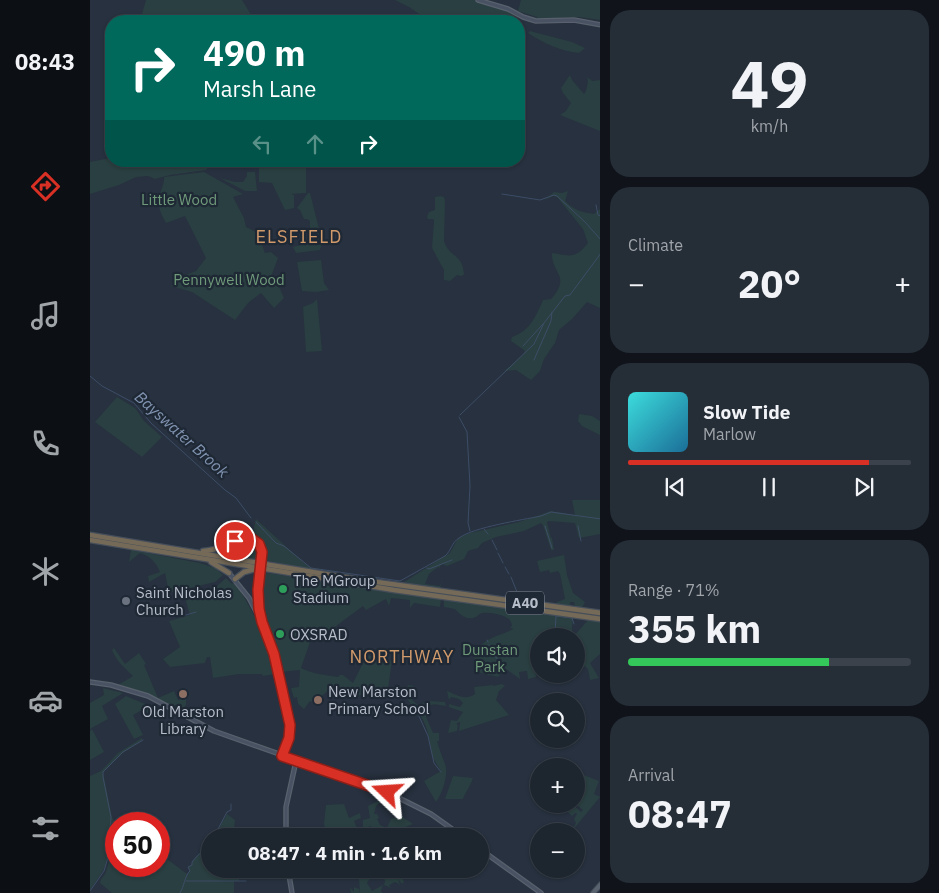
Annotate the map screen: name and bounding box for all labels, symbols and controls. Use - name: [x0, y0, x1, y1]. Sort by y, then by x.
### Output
- text: 490 m: [203, 30, 306, 76]
- icon: right: [120, 35, 185, 100]
- text: 49: [730, 41, 809, 126]
- text: 08:43: [15, 47, 75, 76]
- text: Marsh Lane: [203, 74, 316, 103]
- text: km/h: [751, 116, 788, 136]
- icon: left: [248, 130, 276, 158]
- icon: ahead: [301, 130, 329, 158]
- icon: right: [354, 130, 382, 158]
- icon: directions: [28, 169, 63, 204]
- park label: Little Wood: [141, 190, 217, 209]
- district label: ELSFIELD: [256, 225, 342, 248]
- text: Climate: [628, 235, 683, 255]
- text: 20°: [738, 259, 801, 308]
- text: −: [628, 265, 645, 302]
- text: +: [894, 265, 911, 302]
- park label: Pennywell Wood: [173, 270, 285, 289]
- icon: music: [28, 298, 63, 333]
- water label: Bayswater Brook: [131, 387, 234, 482]
- text: Slow Tide: [703, 400, 790, 424]
- text: Marlow: [703, 424, 756, 444]
- icon: phone: [28, 426, 63, 461]
- icon: previous: [661, 473, 689, 501]
- icon: pause: [755, 473, 783, 501]
- icon: next: [850, 473, 878, 501]
- pin: [214, 520, 256, 562]
- icon: arrive: [221, 527, 249, 555]
- icon: climate: [28, 554, 63, 589]
- place label: The MGroup Stadium: [293, 571, 376, 607]
- text: Range · 71%: [628, 580, 720, 600]
- place label: Saint Nicholas Church: [136, 583, 232, 619]
- marker: The MGroup Stadium: [277, 583, 289, 595]
- road number: A40: [506, 592, 544, 614]
- marker: Saint Nicholas Church: [120, 595, 132, 607]
- text: 355 km: [628, 604, 761, 653]
- place label: OXSRAD: [290, 625, 348, 644]
- marker: OXSRAD: [274, 628, 286, 640]
- map controls: [530, 628, 585, 878]
- button: sound: [530, 628, 585, 683]
- park label: Dunstan Park: [462, 640, 518, 676]
- district label: NORTHWAY: [350, 645, 454, 668]
- place label: New Marston Primary School: [328, 682, 430, 718]
- icon: car: [28, 683, 63, 718]
- marker: Old Marston Library: [177, 688, 189, 700]
- button: search: [530, 693, 585, 748]
- marker: New Marston Primary School: [312, 694, 324, 706]
- place label: Old Marston Library: [142, 702, 224, 738]
- button: +: [530, 758, 585, 813]
- position arrow: [360, 765, 412, 817]
- text: Arrival: [628, 765, 675, 785]
- text: 08:47: [628, 789, 732, 838]
- icon: filters: [28, 811, 63, 846]
- speed limit sign: 50: [105, 812, 170, 877]
- button: −: [530, 823, 585, 878]
- text: 08:47 · 4 min · 1.6 km: [248, 841, 442, 865]

